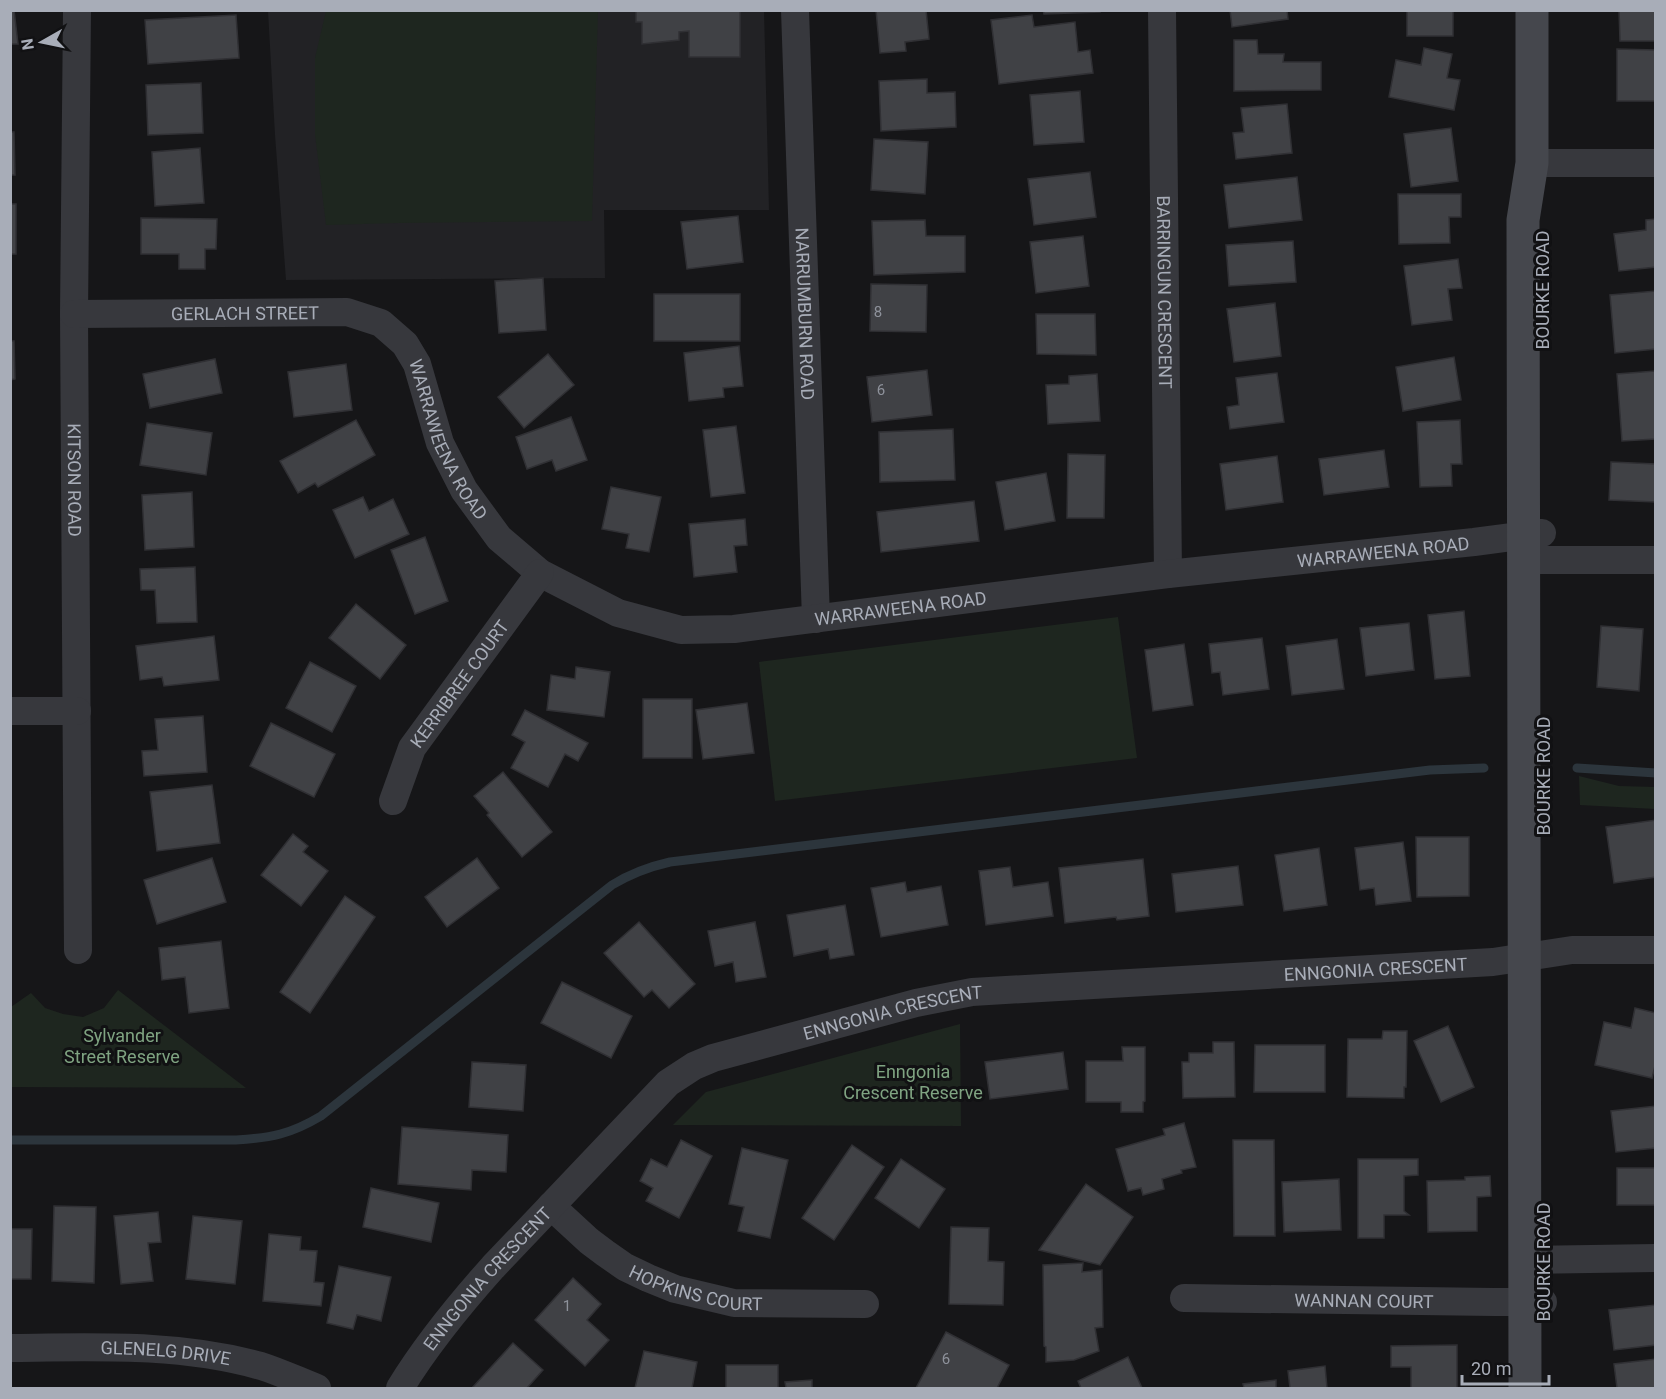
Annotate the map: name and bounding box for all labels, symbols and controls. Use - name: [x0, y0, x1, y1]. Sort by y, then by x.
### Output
- north arrow: [12, 12, 72, 72]
- text: N: [17, 37, 38, 51]
- street label: BARRINGUN CRESCENT: [1153, 195, 1177, 389]
- street label: NARRUMBURN ROAD: [792, 227, 819, 400]
- street label: BOURKE ROAD: [1532, 230, 1553, 350]
- street label: GERLACH STREET: [171, 302, 319, 324]
- house number: 8: [874, 303, 882, 321]
- street label: WARRAWEENA ROAD: [406, 357, 492, 523]
- house number: 6: [877, 381, 885, 399]
- street label: KITSON ROAD: [64, 423, 86, 537]
- street label: WARRAWEENA ROAD: [1296, 532, 1470, 571]
- street label: WARRAWEENA ROAD: [813, 587, 988, 629]
- street label: KERRIBREE COURT: [405, 616, 513, 752]
- street label: BOURKE ROAD: [1533, 716, 1554, 836]
- street label: ENNGONIA CRESCENT: [1283, 953, 1468, 985]
- street label: ENNGONIA CRESCENT: [801, 981, 983, 1044]
- park label: Sylvander Street Reserve: [64, 1025, 180, 1067]
- park label: Enngonia Crescent Reserve: [843, 1061, 983, 1103]
- street label: ENNGONIA CRESCENT: [418, 1202, 555, 1354]
- street label: BOURKE ROAD: [1533, 1202, 1554, 1322]
- street label: HOPKINS COURT: [626, 1260, 763, 1314]
- street label: WANNAN COURT: [1294, 1289, 1434, 1312]
- house number: 1: [563, 1297, 571, 1315]
- street label: GLENELG DRIVE: [101, 1337, 233, 1369]
- scale bar: [1462, 1348, 1549, 1386]
- house number: 6: [942, 1350, 950, 1368]
- text: 20 m: [1471, 1358, 1511, 1379]

